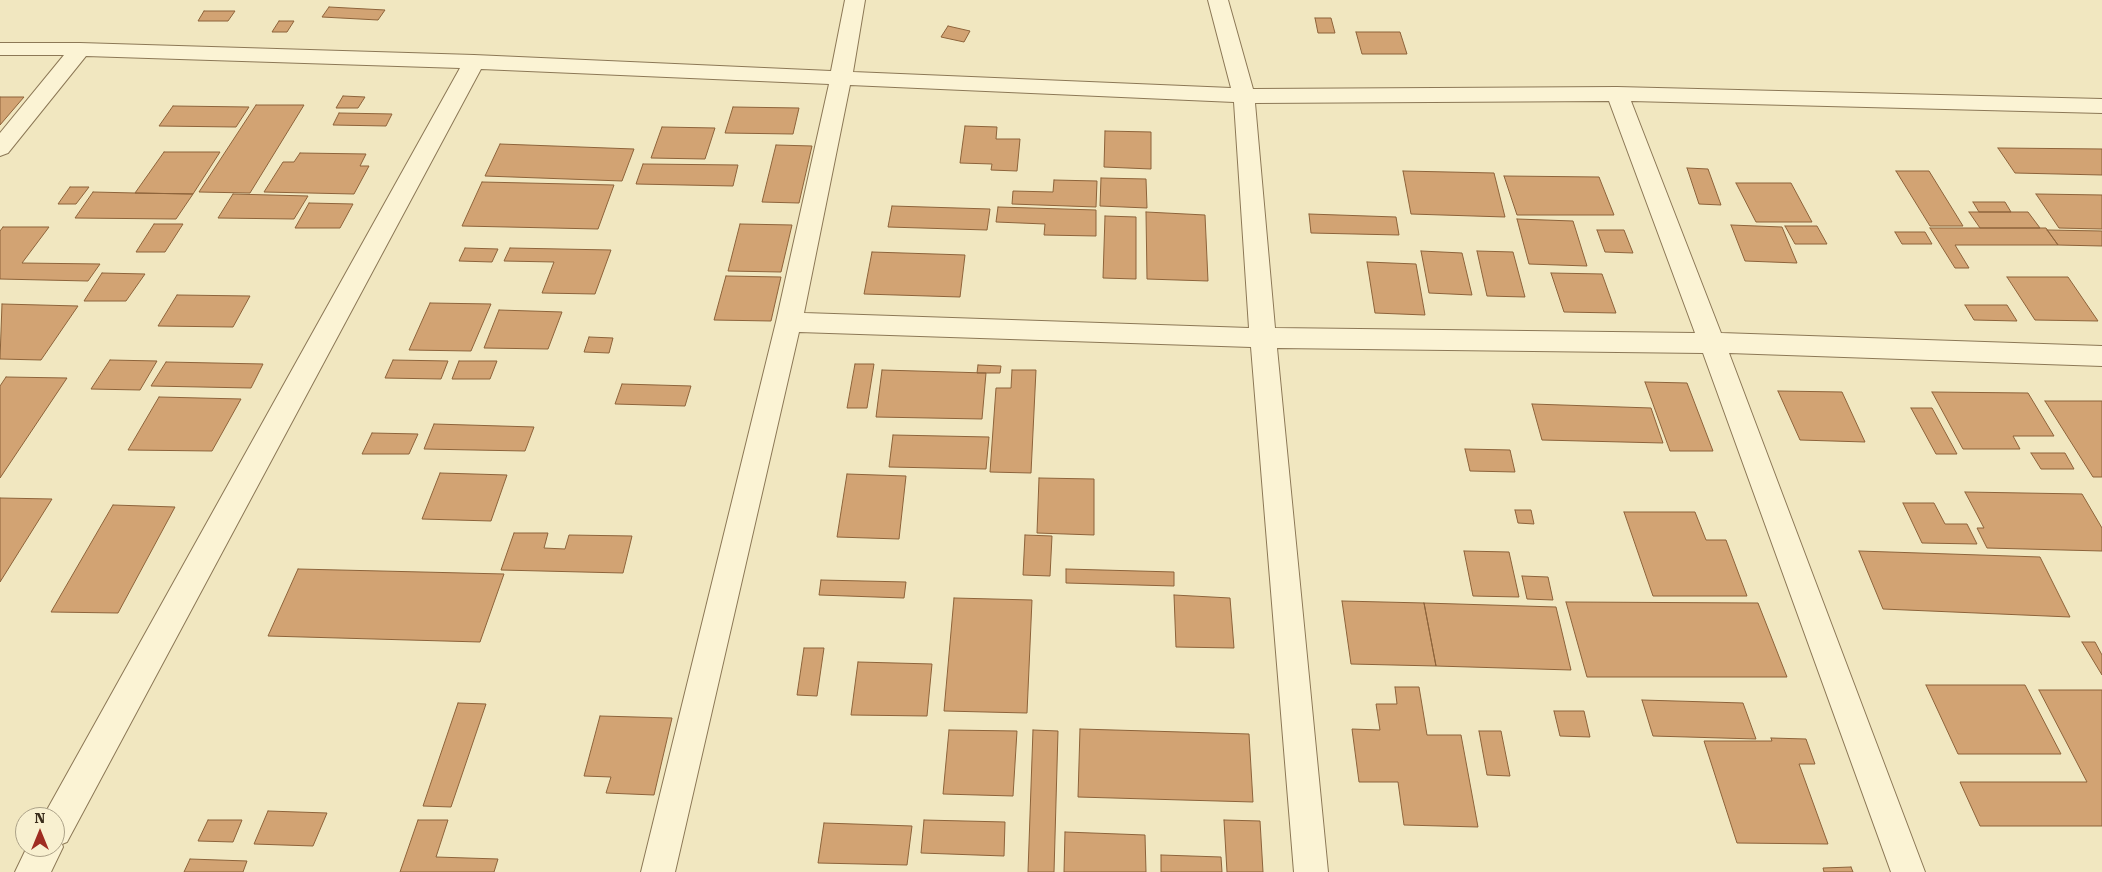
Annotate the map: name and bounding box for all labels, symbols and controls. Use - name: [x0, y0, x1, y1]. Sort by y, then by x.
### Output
- north arrow: [15, 807, 65, 857]
- text: N: [35, 810, 45, 826]

